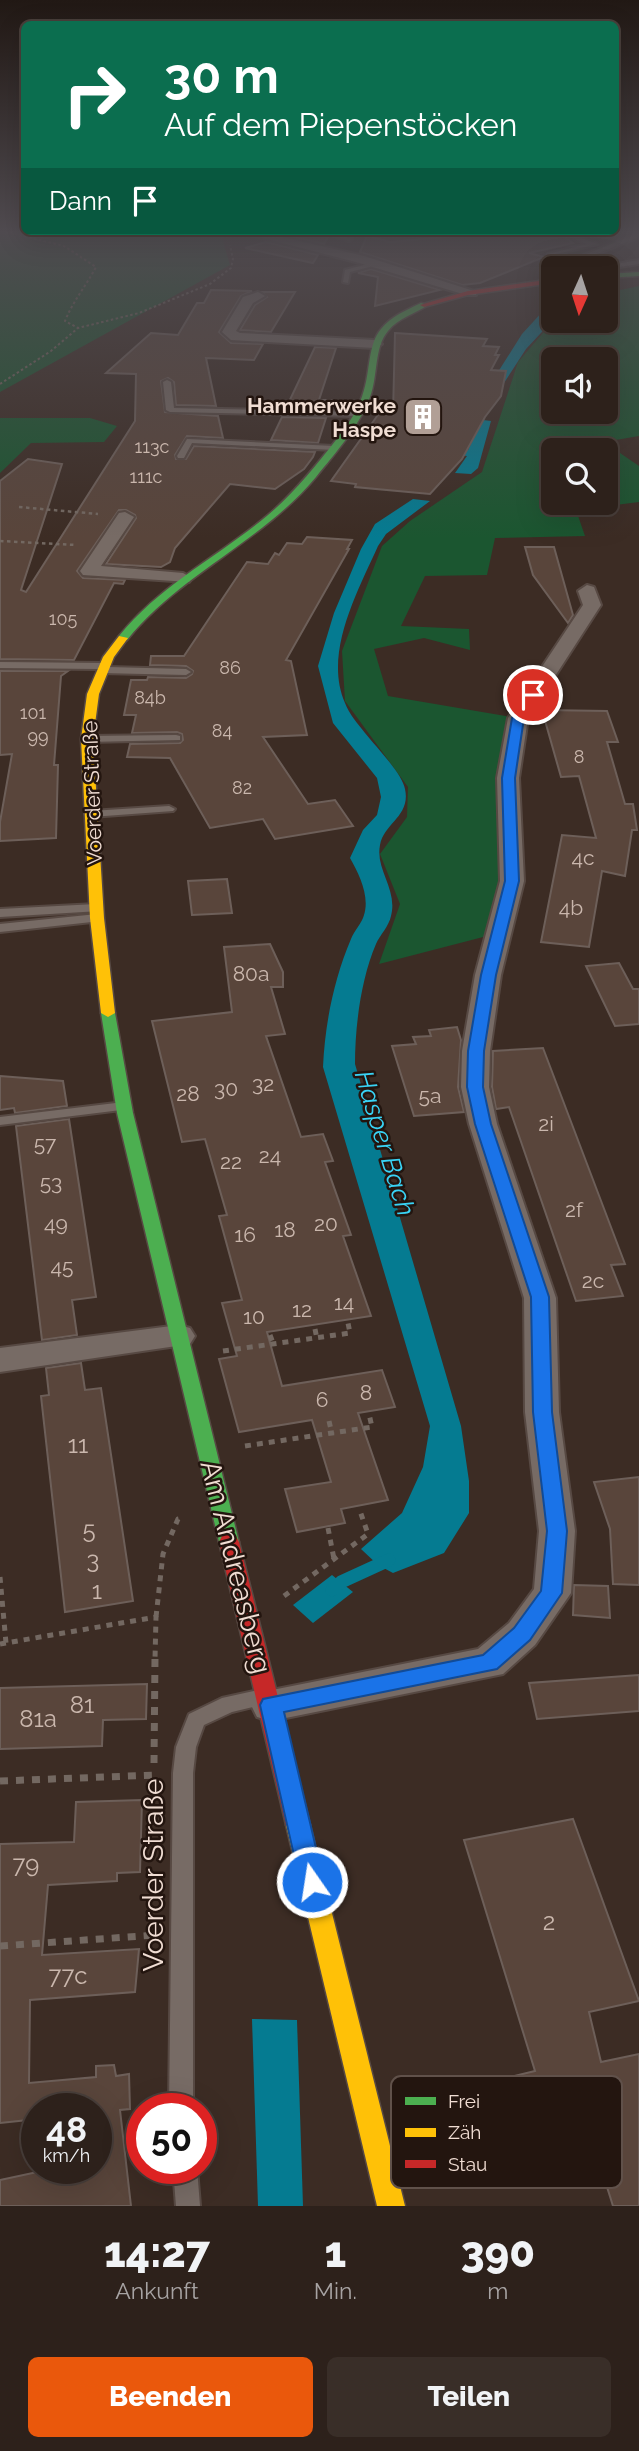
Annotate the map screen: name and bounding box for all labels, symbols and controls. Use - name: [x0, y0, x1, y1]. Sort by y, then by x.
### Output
- text: 30 m: [164, 47, 279, 104]
- icon: right: [49, 49, 140, 140]
- text: Auf dem Piepenstöcken: [164, 106, 517, 143]
- icon: arrive: [126, 182, 164, 220]
- text: Dann: [49, 186, 112, 216]
- north arrow: [541, 256, 618, 332]
- map controls: [541, 256, 618, 515]
- button: sound: [541, 347, 618, 424]
- place label: Hammerwerke Haspe: [247, 393, 396, 442]
- building icon: Hammerwerke Haspe: [402, 396, 444, 438]
- house number: 113c: [135, 436, 170, 457]
- button: search: [541, 438, 618, 515]
- house number: 111c: [130, 466, 163, 487]
- house number: 105: [49, 608, 77, 629]
- house number: 86: [219, 657, 241, 678]
- pin: [503, 665, 563, 725]
- icon: arrive: [514, 676, 552, 714]
- house number: 84b: [134, 687, 166, 708]
- house number: 101: [20, 702, 47, 723]
- street label: Voerder Straße: [77, 720, 107, 866]
- house number: 84: [212, 720, 232, 741]
- house number: 99: [27, 726, 49, 747]
- house number: 8: [574, 746, 584, 767]
- house number: 82: [232, 777, 252, 798]
- house number: 4c: [572, 845, 595, 870]
- house number: 4b: [559, 895, 583, 920]
- house number: 80a: [233, 961, 269, 986]
- water label: Hasper Bach: [349, 1067, 421, 1219]
- house number: 32: [252, 1071, 274, 1096]
- house number: 30: [214, 1076, 238, 1101]
- house number: 28: [176, 1081, 200, 1106]
- house number: 5a: [419, 1083, 441, 1108]
- house number: 2i: [538, 1111, 554, 1136]
- house number: 57: [34, 1131, 57, 1156]
- house number: 24: [259, 1143, 281, 1168]
- house number: 22: [220, 1149, 242, 1174]
- house number: 53: [40, 1170, 62, 1195]
- house number: 2f: [565, 1197, 584, 1222]
- house number: 49: [44, 1211, 68, 1236]
- house number: 20: [314, 1211, 338, 1236]
- house number: 18: [274, 1217, 296, 1242]
- house number: 16: [234, 1222, 256, 1247]
- house number: 45: [51, 1254, 73, 1279]
- house number: 2c: [582, 1268, 604, 1293]
- house number: 14: [334, 1290, 354, 1315]
- house number: 12: [292, 1297, 312, 1322]
- house number: 10: [243, 1304, 265, 1329]
- house number: 8: [360, 1380, 372, 1405]
- house number: 6: [316, 1387, 328, 1412]
- house number: 11: [68, 1430, 88, 1459]
- street label: Am Andreasberg: [194, 1457, 278, 1677]
- house number: 5: [82, 1515, 96, 1544]
- house number: 3: [87, 1545, 99, 1574]
- house number: 1: [92, 1576, 102, 1605]
- house number: 81: [70, 1690, 94, 1719]
- house number: 81a: [19, 1704, 57, 1733]
- street label: Voerder Straße: [137, 1779, 170, 1971]
- position arrow: [275, 1845, 349, 1919]
- house number: 79: [13, 1850, 39, 1879]
- house number: 2: [543, 1907, 555, 1936]
- house number: 77c: [49, 1961, 87, 1990]
- legend: [391, 2076, 622, 2188]
- text: Frei: [448, 2090, 480, 2112]
- speed limit sign: 50: [126, 2093, 217, 2184]
- text: 48: [46, 2109, 87, 2150]
- text: Zäh: [448, 2121, 481, 2143]
- text: km/h: [43, 2145, 90, 2166]
- text: Stau: [448, 2153, 487, 2175]
- text: 14:27: [104, 2228, 210, 2277]
- text: 1: [324, 2228, 346, 2277]
- text: 390: [461, 2228, 535, 2277]
- text: Ankunft: [115, 2277, 199, 2304]
- text: Min.: [314, 2277, 357, 2304]
- text: m: [487, 2277, 508, 2304]
- button: Beenden: [28, 2357, 313, 2437]
- button: Teilen: [327, 2357, 611, 2437]

